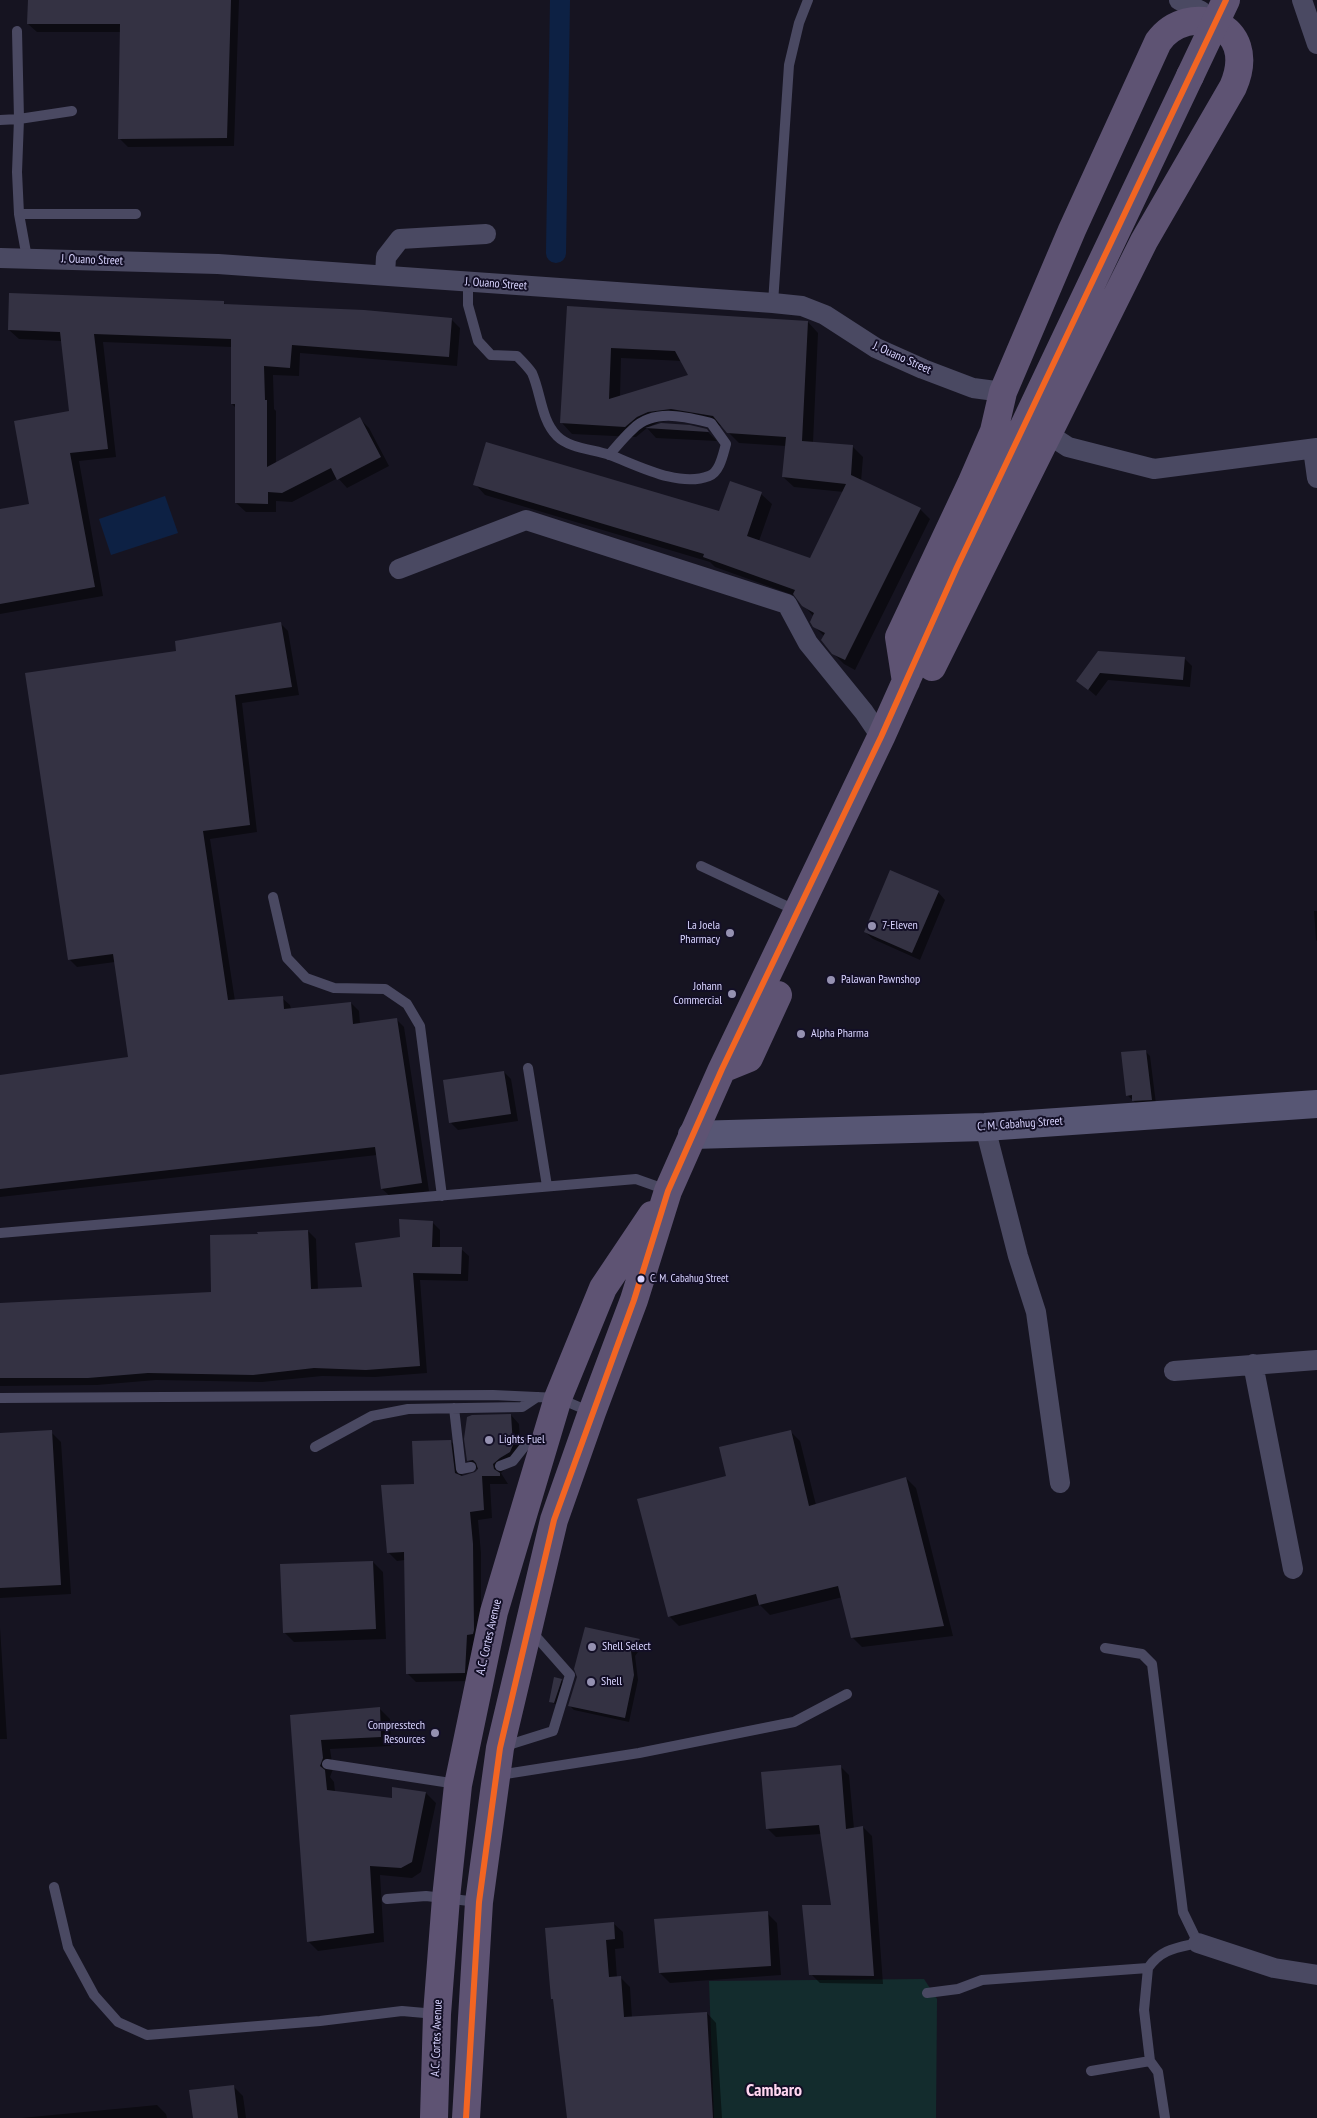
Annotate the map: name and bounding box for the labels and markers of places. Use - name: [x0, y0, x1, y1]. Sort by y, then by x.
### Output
- place label: La Joela Pharmacy: [680, 919, 720, 947]
- place label: 7-Eleven: [882, 919, 918, 933]
- marker: 7-Eleven: [866, 920, 878, 932]
- marker: La Joela Pharmacy: [724, 927, 736, 939]
- place label: Palawan Pawnshop: [841, 973, 920, 987]
- marker: Palawan Pawnshop: [825, 974, 837, 986]
- place label: Johann Commercial: [673, 980, 722, 1008]
- marker: Johann Commercial: [726, 988, 738, 1000]
- place label: Alpha Pharma: [811, 1027, 869, 1041]
- marker: Alpha Pharma: [795, 1028, 807, 1040]
- place label: C. M. Cabahug Street: [650, 1272, 729, 1286]
- marker: C. M. Cabahug Street: [636, 1274, 646, 1284]
- place label: Lights Fuel: [499, 1433, 545, 1447]
- marker: Lights Fuel: [483, 1434, 495, 1446]
- place label: Shell Select: [602, 1640, 651, 1654]
- marker: Shell Select: [586, 1641, 598, 1653]
- place label: Shell: [601, 1675, 622, 1689]
- marker: Shell: [585, 1676, 597, 1688]
- place label: Compresstech Resources: [368, 1719, 425, 1747]
- marker: Compresstech Resources: [429, 1727, 441, 1739]

